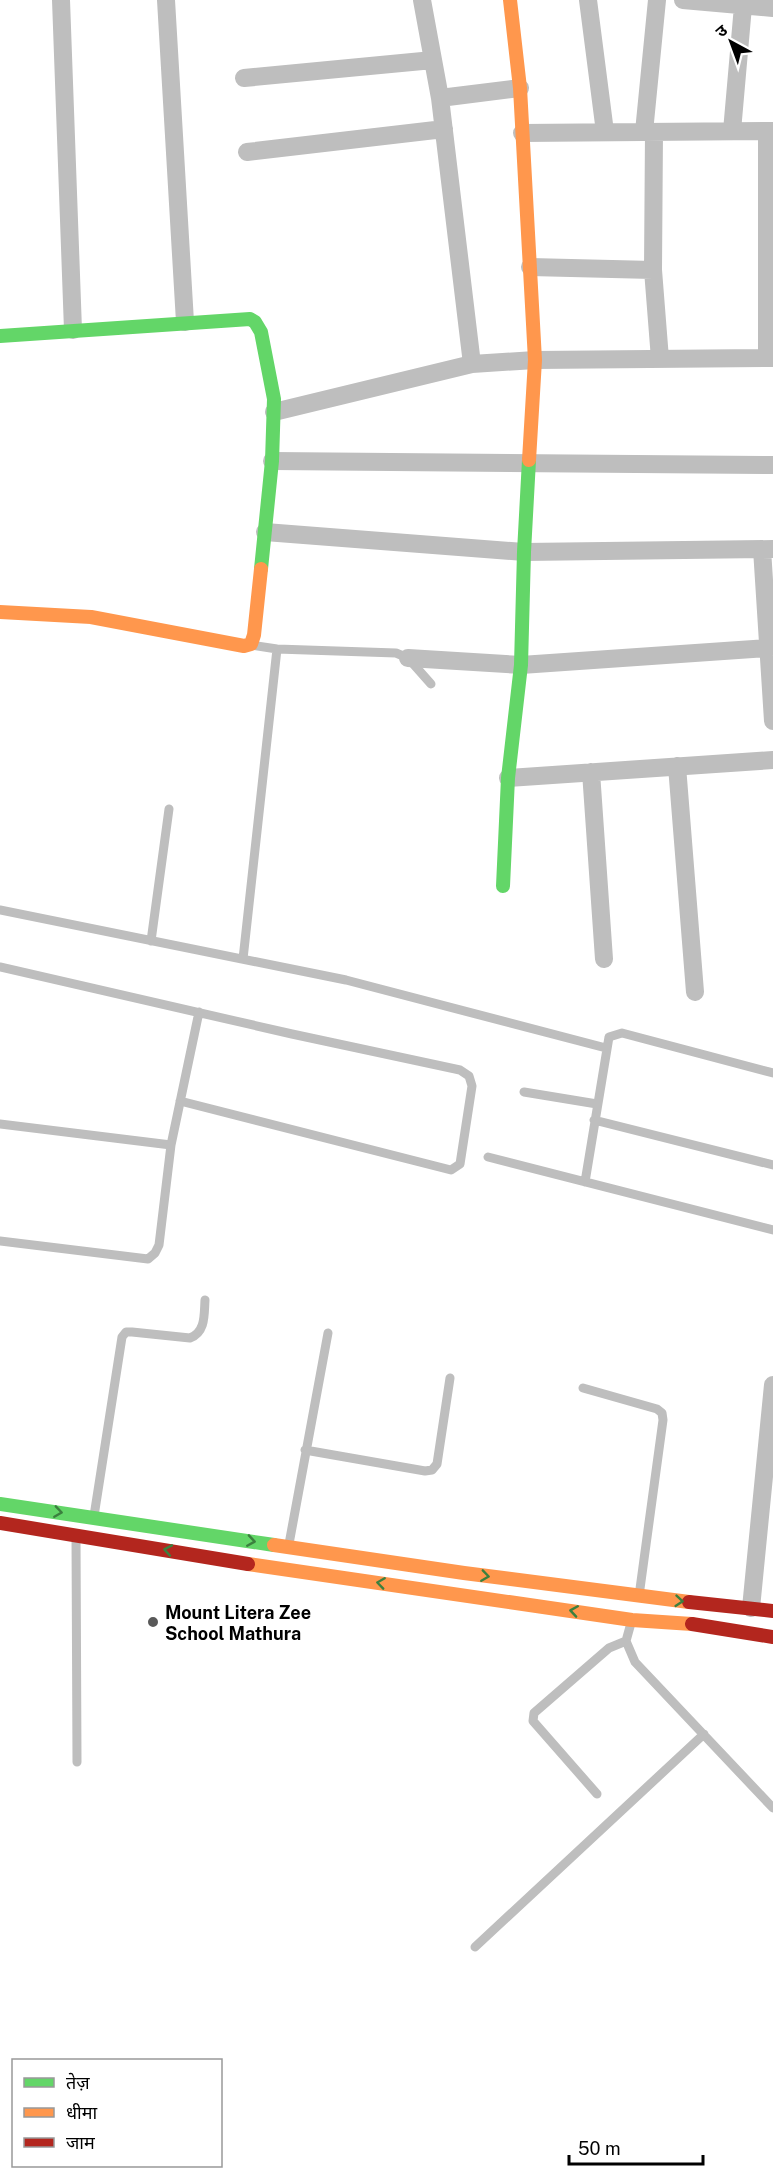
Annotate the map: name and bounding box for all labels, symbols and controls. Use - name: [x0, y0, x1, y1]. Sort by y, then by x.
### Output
- north arrow: [701, 12, 761, 72]
- text: उ: [712, 20, 732, 41]
- one-way arrow: [53, 1505, 63, 1517]
- one-way arrow: [246, 1534, 255, 1546]
- one-way arrow: [163, 1544, 173, 1557]
- one-way arrow: [480, 1570, 490, 1582]
- one-way arrow: [377, 1577, 386, 1590]
- one-way arrow: [674, 1594, 683, 1607]
- place label: Mount Litera Zee School Mathura: [165, 1602, 311, 1644]
- one-way arrow: [569, 1605, 579, 1618]
- marker: Mount Litera Zee School Mathura: [146, 1615, 160, 1629]
- legend: [12, 2059, 222, 2167]
- text: तेज़: [66, 2072, 90, 2093]
- text: धीमा: [66, 2102, 97, 2123]
- scale bar: [569, 2128, 702, 2166]
- text: जाम: [66, 2132, 96, 2153]
- text: 50 m: [578, 2138, 621, 2159]

